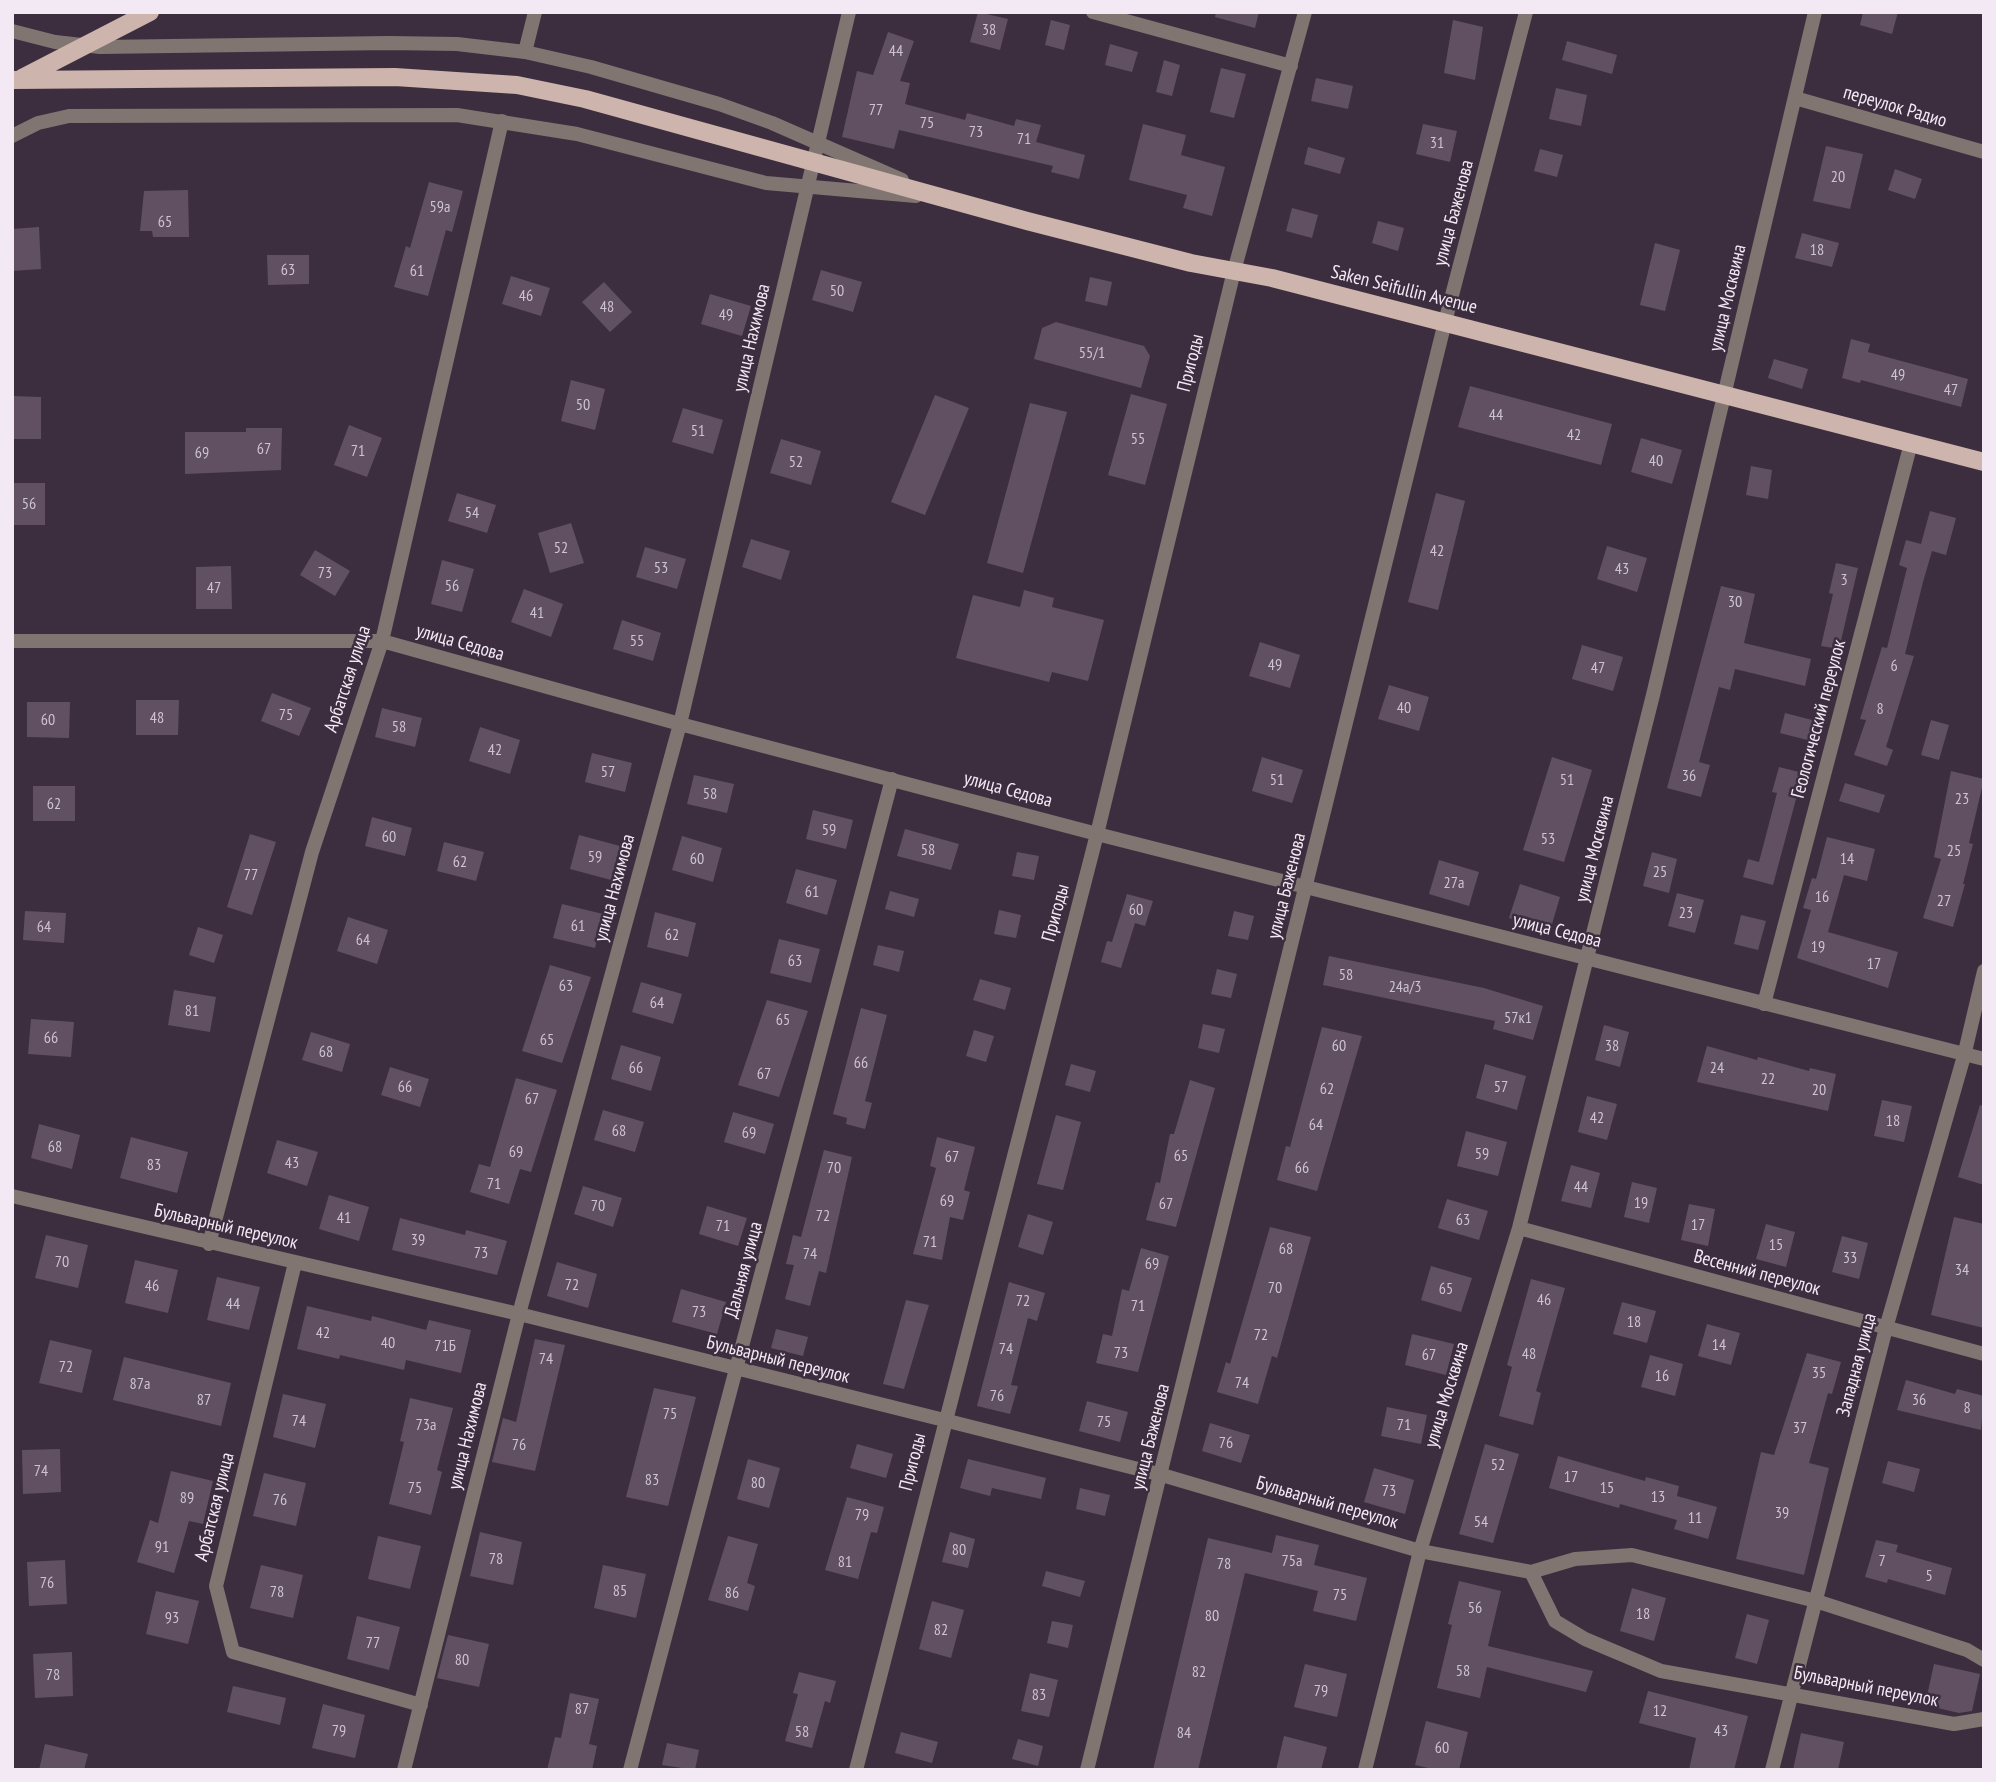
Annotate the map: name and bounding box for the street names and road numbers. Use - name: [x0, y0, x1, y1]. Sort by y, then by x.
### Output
- street label: переулок Радио: [1841, 81, 1949, 133]
- street label: улица Баженова: [1429, 158, 1479, 268]
- street label: улица Москвина: [1705, 242, 1751, 354]
- street label: Saken Seifullin Avenue: [1329, 261, 1479, 319]
- street label: улица Нахимова: [728, 282, 776, 394]
- street label: Пригоды: [1173, 332, 1209, 394]
- street label: улица Седова: [413, 620, 507, 666]
- street label: Арбатская улица: [320, 623, 376, 735]
- street label: Геологический переулок: [1787, 637, 1851, 801]
- street label: улица Седова: [961, 767, 1055, 813]
- street label: улица Москвина: [1571, 793, 1619, 905]
- street label: улица Баженова: [1263, 831, 1311, 941]
- street label: улица Нахимова: [590, 832, 640, 944]
- street label: Пригоды: [1037, 882, 1075, 944]
- street label: улица Седова: [1510, 909, 1604, 953]
- street label: Бульварный переулок: [152, 1199, 300, 1255]
- street label: Дальняя улица: [720, 1219, 768, 1321]
- street label: Весенний переулок: [1691, 1245, 1823, 1301]
- street label: Западная улица: [1832, 1311, 1882, 1419]
- street label: Бульварный переулок: [704, 1331, 852, 1389]
- street label: улица Москвина: [1420, 1339, 1474, 1451]
- street label: улица Нахимова: [444, 1380, 492, 1492]
- street label: улица Баженова: [1127, 1382, 1175, 1492]
- street label: Пригоды: [895, 1431, 931, 1493]
- street label: Арбатская улица: [191, 1450, 239, 1564]
- street label: Бульварный переулок: [1253, 1472, 1401, 1534]
- street label: Бульварный переулок: [1792, 1662, 1940, 1712]

